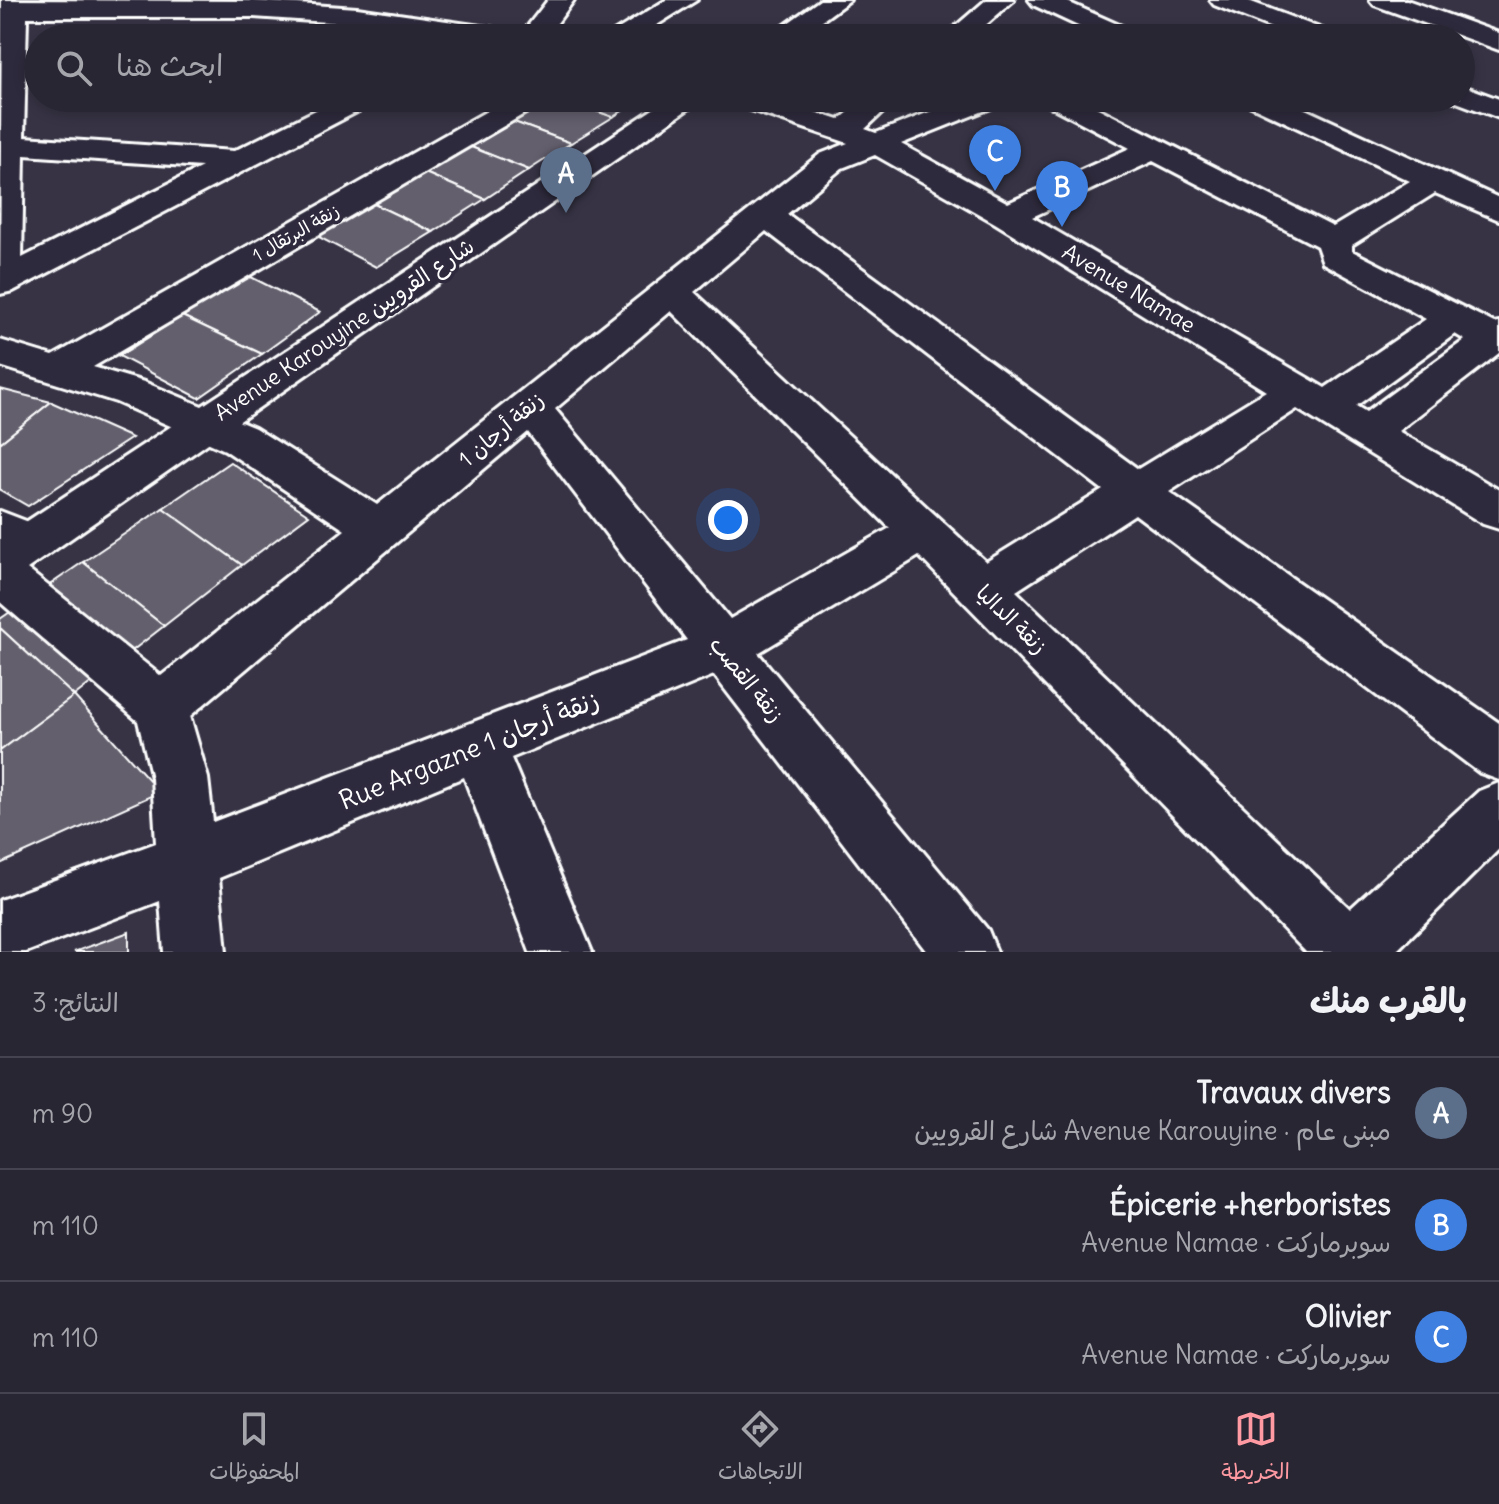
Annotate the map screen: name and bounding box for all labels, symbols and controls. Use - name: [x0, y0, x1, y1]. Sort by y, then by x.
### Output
- search box: [24, 24, 1475, 112]
- icon: search: [52, 46, 96, 90]
- text: ابحث هنا: [116, 46, 223, 84]
- pin: C: [969, 125, 1021, 191]
- pin: A: [540, 147, 592, 213]
- pin: B: [1036, 161, 1088, 227]
- street label: زنقة البرتقال 1: [248, 199, 343, 267]
- street label: Avenue Karouyine شارع القرويين: [209, 231, 480, 428]
- street label: Avenue Namae: [1057, 237, 1201, 339]
- street label: زنقة أرجان 1: [453, 385, 549, 473]
- your location: [708, 500, 748, 540]
- street label: زنقة الداليا: [971, 578, 1053, 660]
- street label: زنقة القصب: [704, 630, 790, 728]
- street label: Rue Argazne 1 زنقة أرجان: [334, 682, 604, 817]
- text: بالقرب منك: [1310, 979, 1467, 1022]
- text: النتائج: 3: [32, 986, 119, 1019]
- text: Travaux divers: [1197, 1073, 1391, 1111]
- text: 90 m: [32, 1097, 93, 1130]
- text: A: [1433, 1097, 1449, 1130]
- text: مبنى عام · Avenue Karouyine شارع القرويين: [914, 1114, 1391, 1147]
- text: Épicerie +herboristes: [1109, 1185, 1391, 1223]
- text: 110 m: [32, 1209, 99, 1242]
- text: B: [1432, 1209, 1450, 1242]
- text: سوبرماركت · Avenue Namae: [1081, 1226, 1391, 1259]
- text: Olivier: [1305, 1297, 1391, 1335]
- text: 110 m: [32, 1321, 99, 1354]
- text: C: [1432, 1321, 1450, 1354]
- text: سوبرماركت · Avenue Namae: [1081, 1338, 1391, 1371]
- tab: المحفوظات: [209, 1407, 300, 1491]
- tab: الاتجاهات: [718, 1407, 803, 1491]
- tab: الخريطة: [1221, 1407, 1290, 1491]

